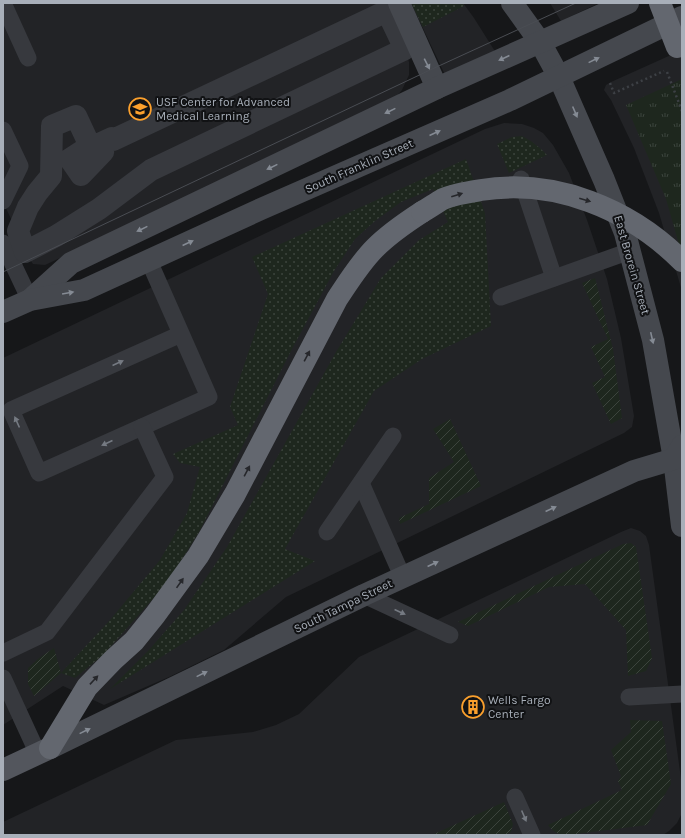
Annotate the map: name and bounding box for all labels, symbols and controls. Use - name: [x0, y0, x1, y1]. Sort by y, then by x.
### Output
- one-way arrow: [499, 55, 510, 61]
- one-way arrow: [588, 57, 600, 63]
- one-way arrow: [423, 58, 430, 70]
- place label: USF Center for Advanced Medical Learning: [156, 95, 290, 123]
- school or university icon: USF Center for Advanced Medical Learning: [127, 96, 153, 122]
- one-way arrow: [573, 107, 579, 119]
- one-way arrow: [384, 108, 395, 114]
- one-way arrow: [429, 130, 440, 136]
- street label: South Franklin Street: [303, 136, 416, 196]
- one-way arrow: [267, 164, 278, 170]
- one-way arrow: [451, 192, 463, 198]
- one-way arrow: [579, 197, 591, 203]
- street label: East Brorein Street: [611, 214, 653, 317]
- one-way arrow: [137, 226, 148, 232]
- one-way arrow: [182, 240, 194, 246]
- one-way arrow: [62, 290, 75, 296]
- one-way arrow: [650, 332, 656, 344]
- one-way arrow: [304, 350, 310, 362]
- one-way arrow: [113, 359, 125, 365]
- one-way arrow: [14, 417, 20, 428]
- one-way arrow: [101, 440, 112, 446]
- one-way arrow: [244, 466, 250, 477]
- one-way arrow: [546, 506, 557, 512]
- one-way arrow: [428, 560, 440, 566]
- street label: South Tampa Street: [291, 576, 395, 636]
- one-way arrow: [176, 577, 184, 588]
- one-way arrow: [394, 609, 405, 615]
- one-way arrow: [197, 671, 208, 677]
- one-way arrow: [89, 675, 99, 685]
- place label: Wells Fargo Center: [488, 693, 550, 721]
- building icon: Wells Fargo Center: [460, 694, 486, 720]
- one-way arrow: [80, 728, 91, 734]
- one-way arrow: [521, 810, 527, 822]

